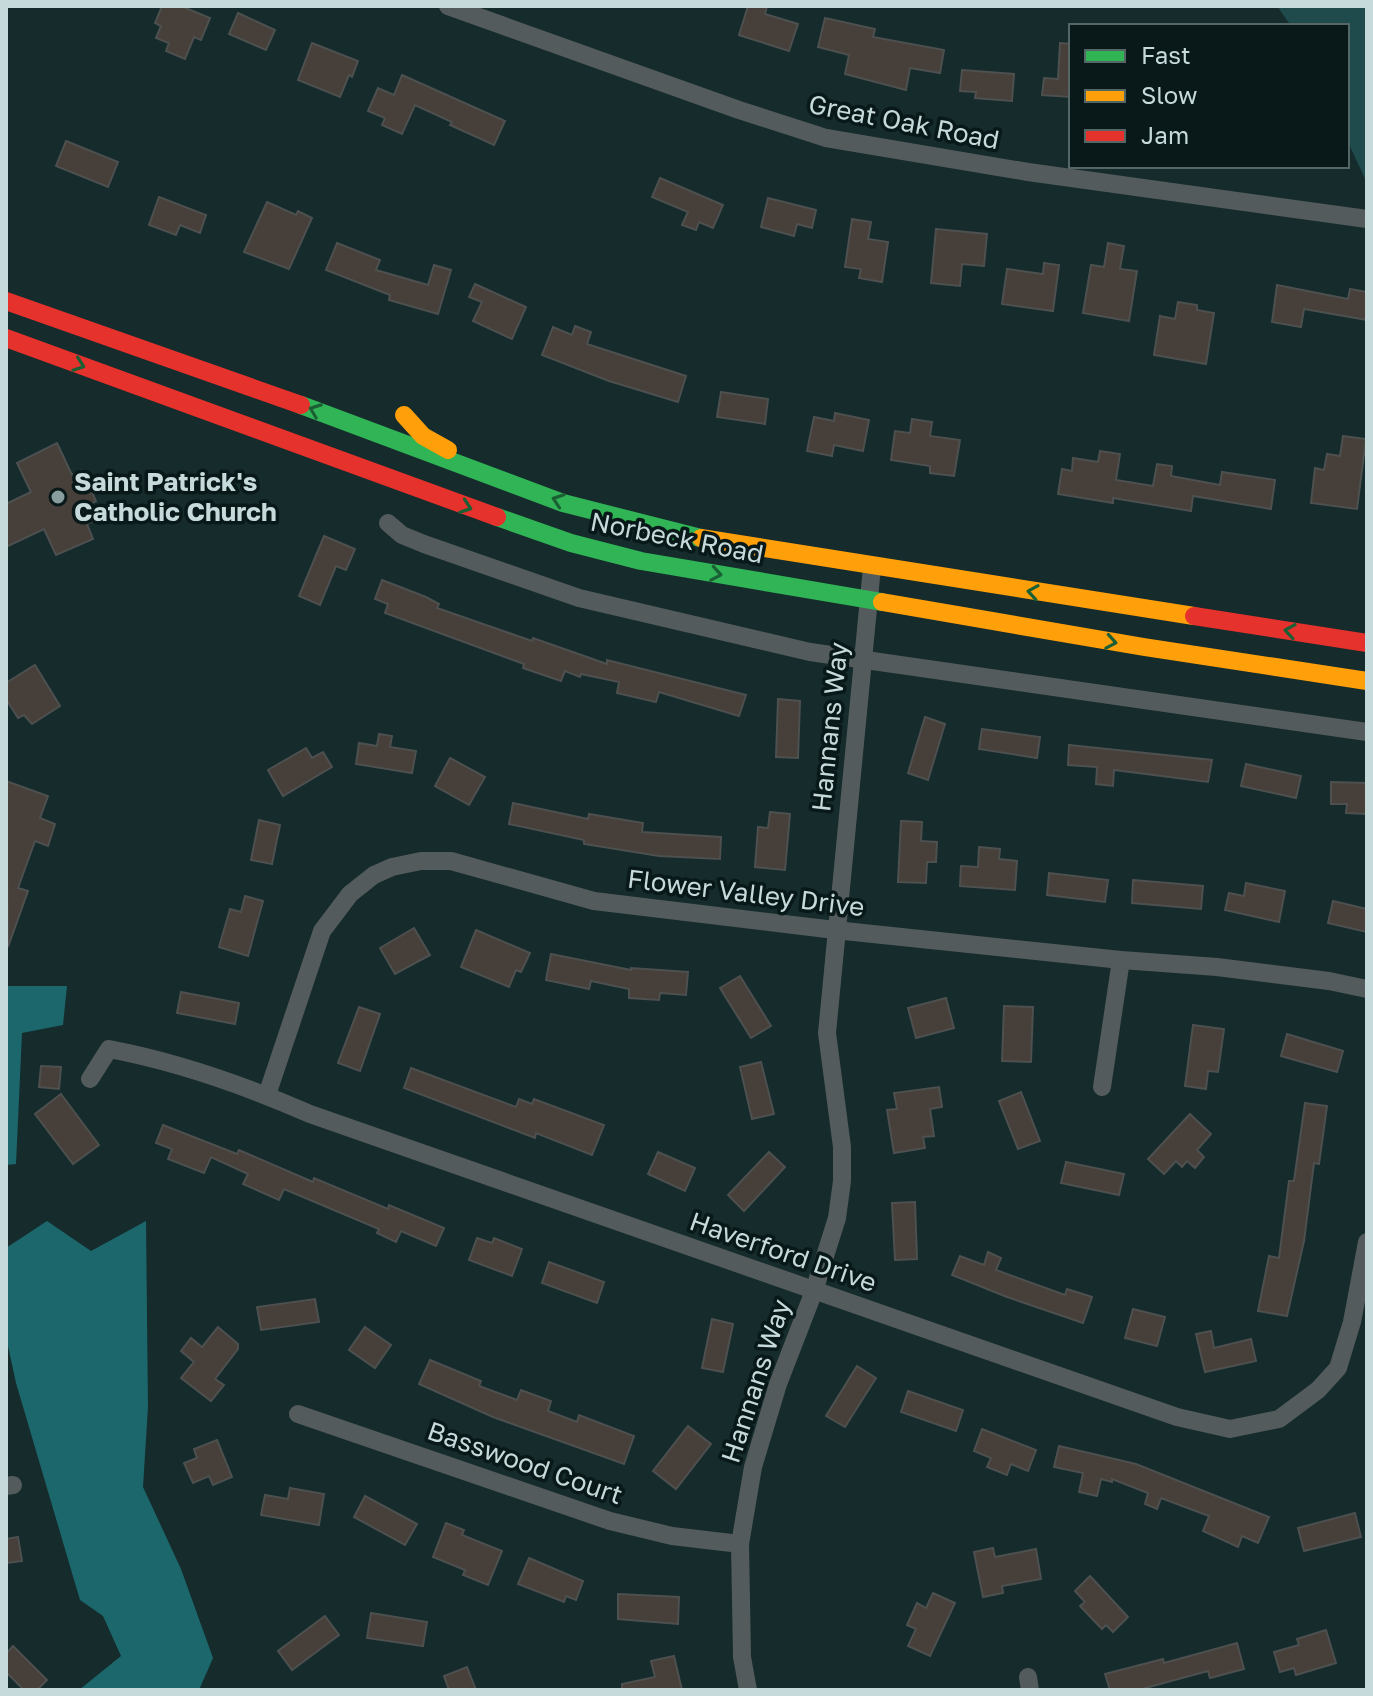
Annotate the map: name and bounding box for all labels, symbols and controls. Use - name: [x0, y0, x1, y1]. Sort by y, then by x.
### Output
- legend: [1069, 24, 1349, 168]
- text: Fast: [1141, 40, 1191, 69]
- text: Slow: [1141, 80, 1197, 109]
- street label: Great Oak Road: [806, 88, 1002, 155]
- text: Jam: [1141, 120, 1189, 149]
- one-way arrow: [71, 355, 85, 372]
- one-way arrow: [308, 403, 322, 420]
- place label: Saint Patrick's Catholic Church: [74, 466, 277, 527]
- marker: Saint Patrick's Catholic Church: [49, 488, 67, 506]
- one-way arrow: [552, 494, 566, 510]
- one-way arrow: [458, 497, 472, 514]
- street label: Norbeck Road: [588, 506, 766, 569]
- one-way arrow: [710, 565, 723, 582]
- one-way arrow: [1026, 584, 1040, 601]
- one-way arrow: [1283, 623, 1297, 640]
- one-way arrow: [1104, 632, 1118, 649]
- street label: Hannans Way: [805, 640, 854, 813]
- street label: Flower Valley Drive: [626, 863, 866, 922]
- street label: Haverford Drive: [686, 1205, 881, 1298]
- street label: Hannans Way: [715, 1295, 797, 1466]
- street label: Basswood Court: [424, 1415, 627, 1510]

